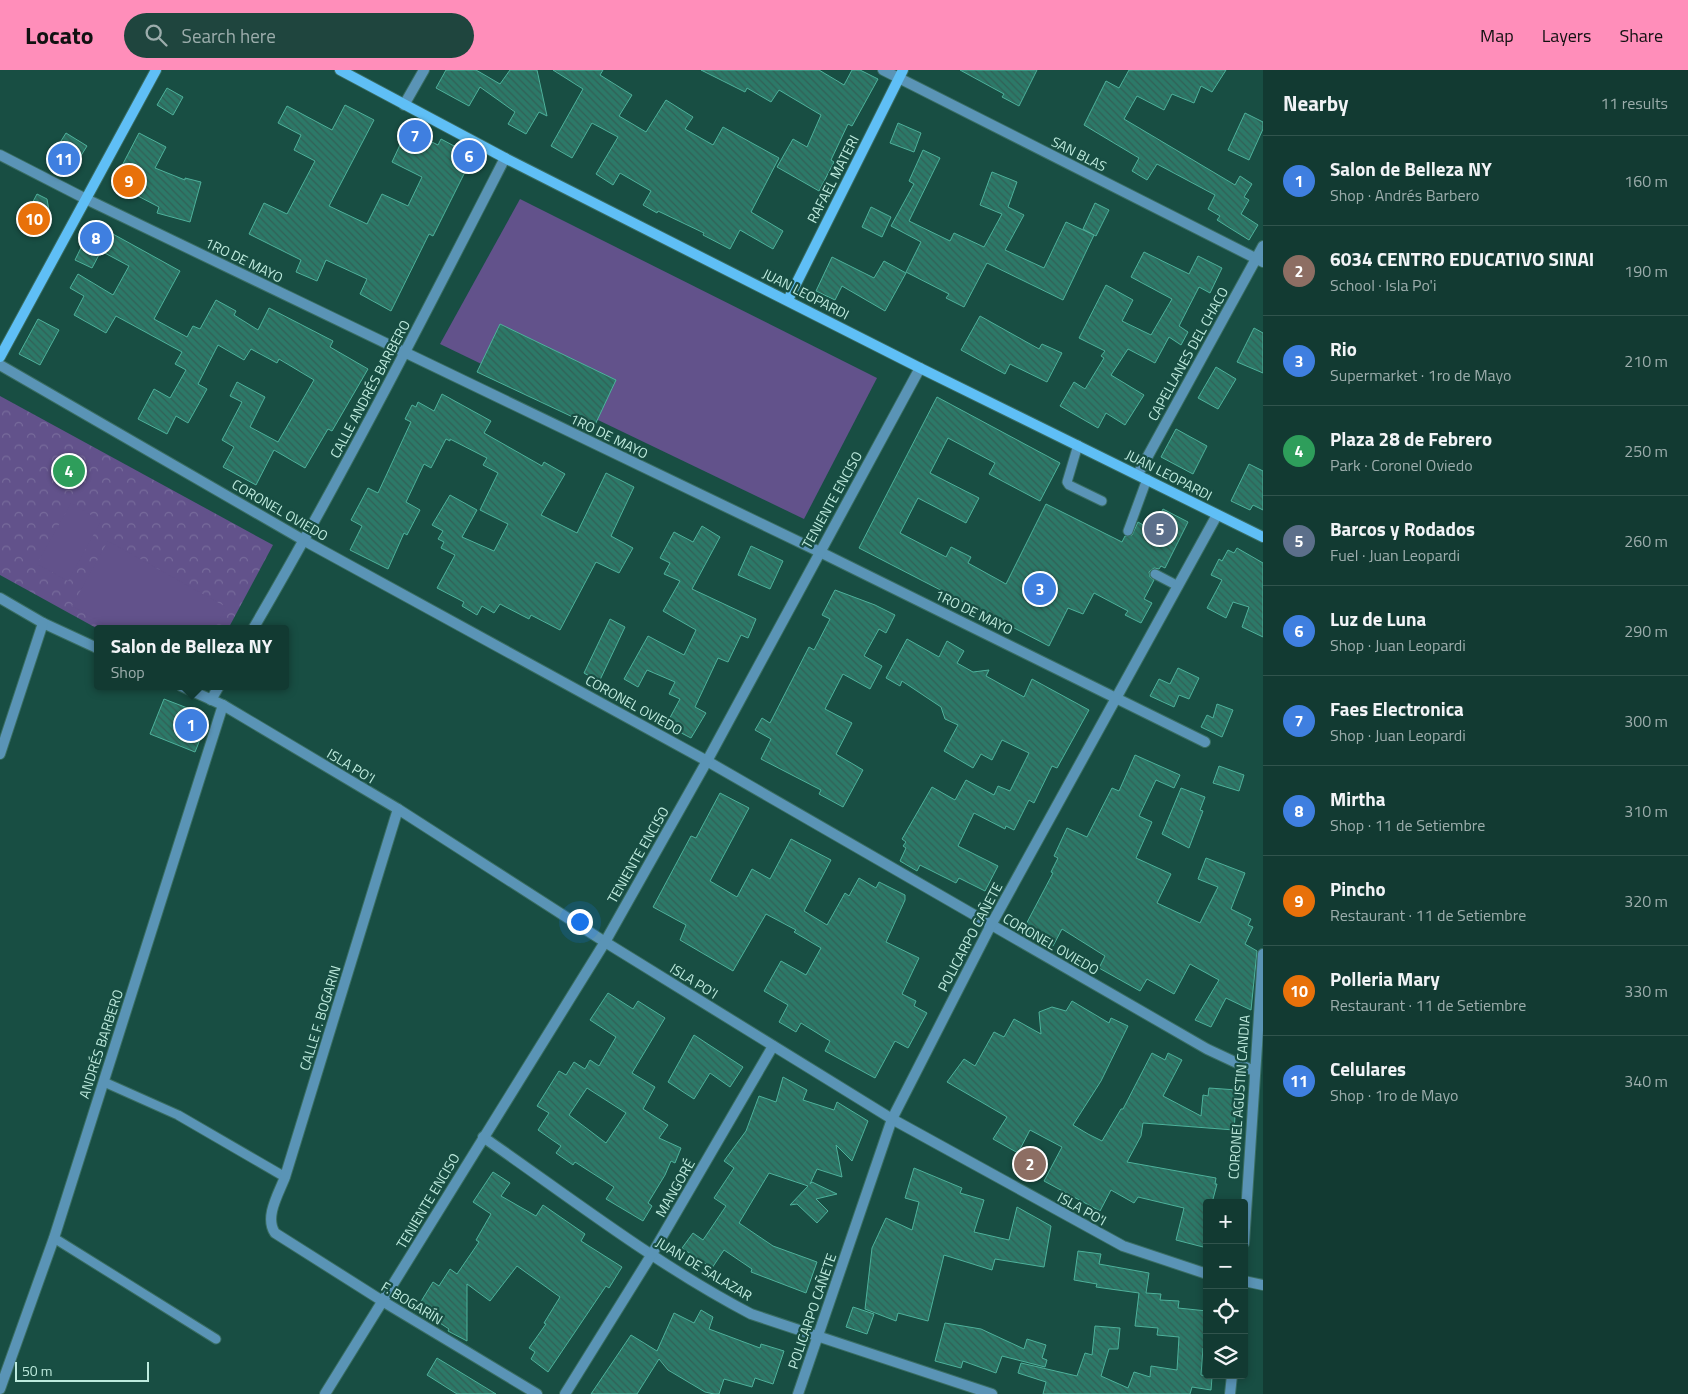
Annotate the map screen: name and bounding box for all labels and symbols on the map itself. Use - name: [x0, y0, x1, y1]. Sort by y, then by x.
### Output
- pin: 7: [399, 117, 431, 155]
- street label: RAFAEL MATERI: [801, 131, 864, 226]
- street label: SAN BLAS: [1048, 131, 1111, 176]
- pin: 6: [453, 137, 485, 175]
- pin: 11: [48, 140, 80, 178]
- pin: 9: [113, 162, 145, 200]
- pin: 10: [18, 200, 50, 238]
- pin: 8: [80, 219, 112, 257]
- street label: 1RO DE MAYO: [202, 232, 287, 287]
- street label: JUAN LEOPARDI: [759, 263, 853, 324]
- street label: CAPELLANES DEL CHACO: [1142, 283, 1233, 424]
- street label: CALLE ANDRÉS BARBERO: [324, 316, 415, 462]
- street label: 1RO DE MAYO: [567, 408, 652, 463]
- street label: JUAN LEOPARDI: [1122, 444, 1216, 505]
- street label: TENIENTE ENCISO: [796, 447, 867, 552]
- pin: 4: [53, 452, 85, 490]
- street label: CORONEL OVIEDO: [228, 473, 332, 546]
- pin: 5: [1144, 510, 1176, 548]
- pin: 3: [1024, 570, 1056, 608]
- street label: 1RO DE MAYO: [932, 584, 1017, 639]
- street label: CORONEL OVIEDO: [582, 669, 687, 740]
- pin: 1: [175, 706, 207, 744]
- street label: ISLA PO'I: [323, 743, 379, 788]
- street label: TENIENTE ENCISO: [601, 803, 674, 907]
- street label: POLICARPO CAÑETE: [932, 878, 1007, 995]
- street label: CORONEL OVIEDO: [999, 907, 1103, 980]
- your location: [567, 909, 593, 935]
- street label: ISLA PO'I: [666, 958, 722, 1004]
- street label: CALLE F. BOGARIN: [294, 963, 346, 1073]
- street label: ANDRÉS BARBERO: [73, 987, 128, 1101]
- street label: CORONEL AGUSTIN CANDIA: [1222, 1014, 1255, 1180]
- pin: 2: [1014, 1145, 1046, 1183]
- street label: TENIENTE ENCISO: [391, 1149, 465, 1253]
- street label: MANGORÉ: [650, 1155, 700, 1221]
- street label: ISLA PO'I: [1054, 1187, 1111, 1231]
- street label: JUAN DE SALAZAR: [652, 1231, 756, 1306]
- street label: POLICARPO CAÑETE: [782, 1250, 841, 1372]
- street label: F. BOGARÍN: [377, 1276, 447, 1329]
- scale bar: [15, 1359, 149, 1382]

